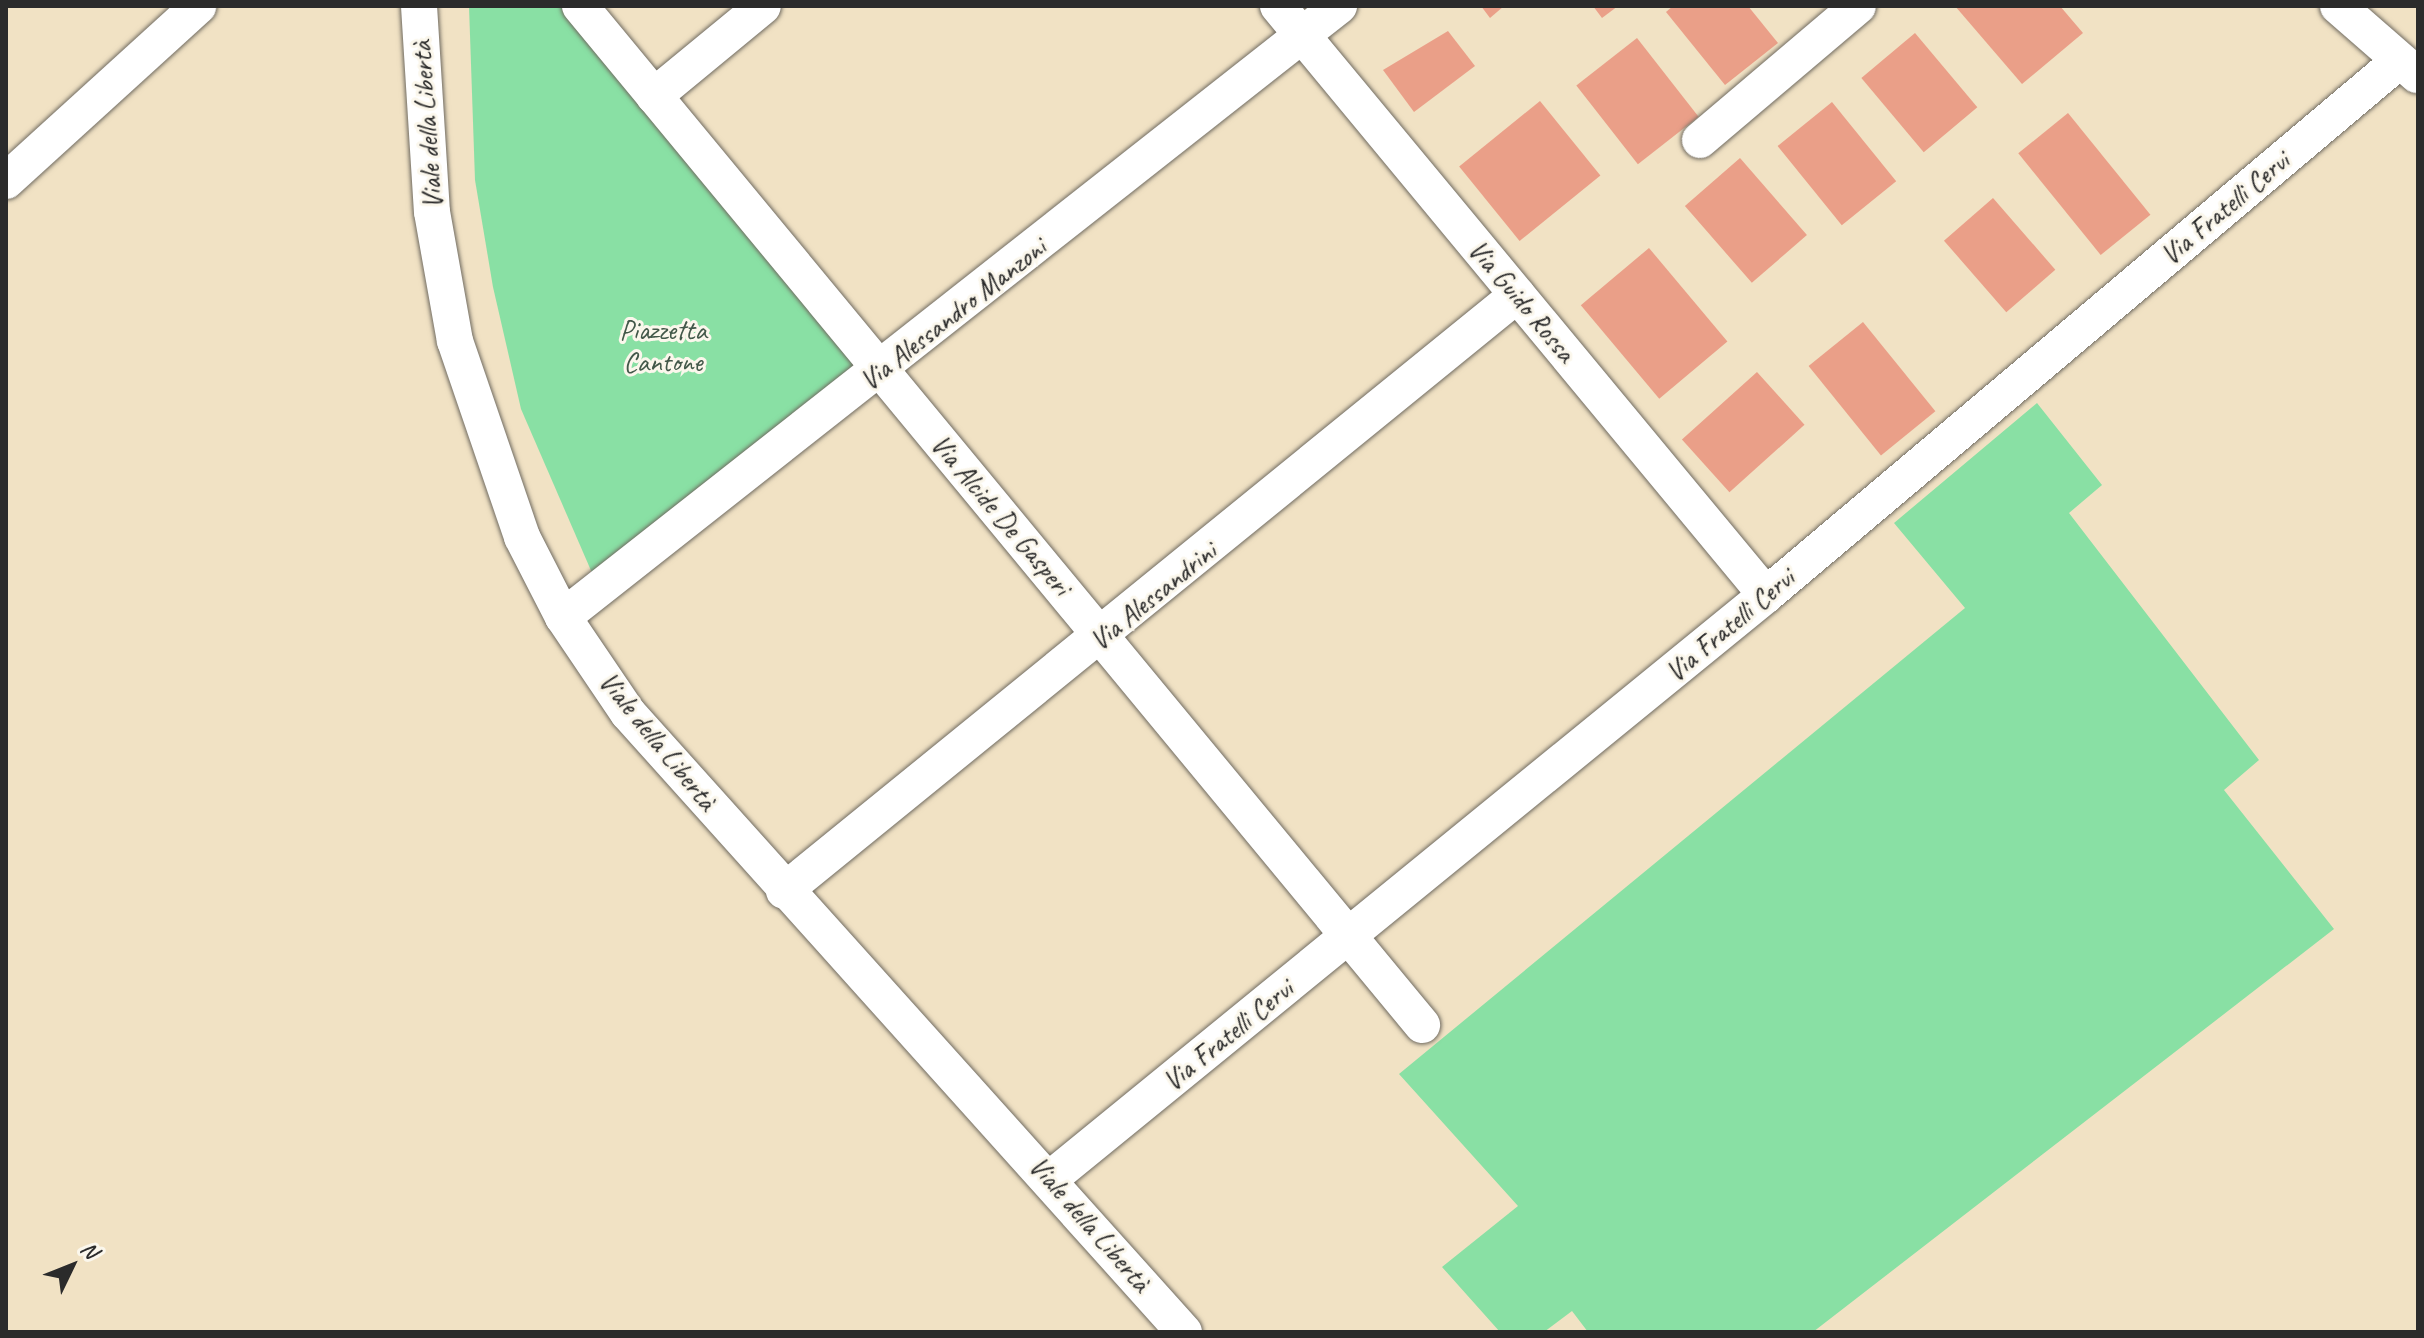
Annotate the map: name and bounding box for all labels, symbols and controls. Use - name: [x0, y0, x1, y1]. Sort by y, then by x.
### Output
- street label: Viale della Libertà: [404, 40, 450, 210]
- street label: Via Fratelli Cervi: [2154, 144, 2296, 272]
- street label: Via Alessandro Manzoni: [853, 231, 1053, 397]
- street label: Via Guido Rossa: [1461, 233, 1583, 369]
- park label: Piazzetta Cantone: [619, 313, 707, 379]
- street label: Via Alcide De Gasperi: [924, 427, 1078, 603]
- street label: Via Alessandrini: [1083, 535, 1223, 657]
- street label: Via Fratelli Cervi: [1659, 561, 1801, 689]
- street label: Viale della Libertà: [592, 665, 724, 817]
- street label: Via Fratelli Cervi: [1156, 972, 1300, 1098]
- street label: Viale della Libertà: [1022, 1149, 1158, 1299]
- north arrow: [32, 1226, 112, 1306]
- text: N: [75, 1235, 104, 1264]

